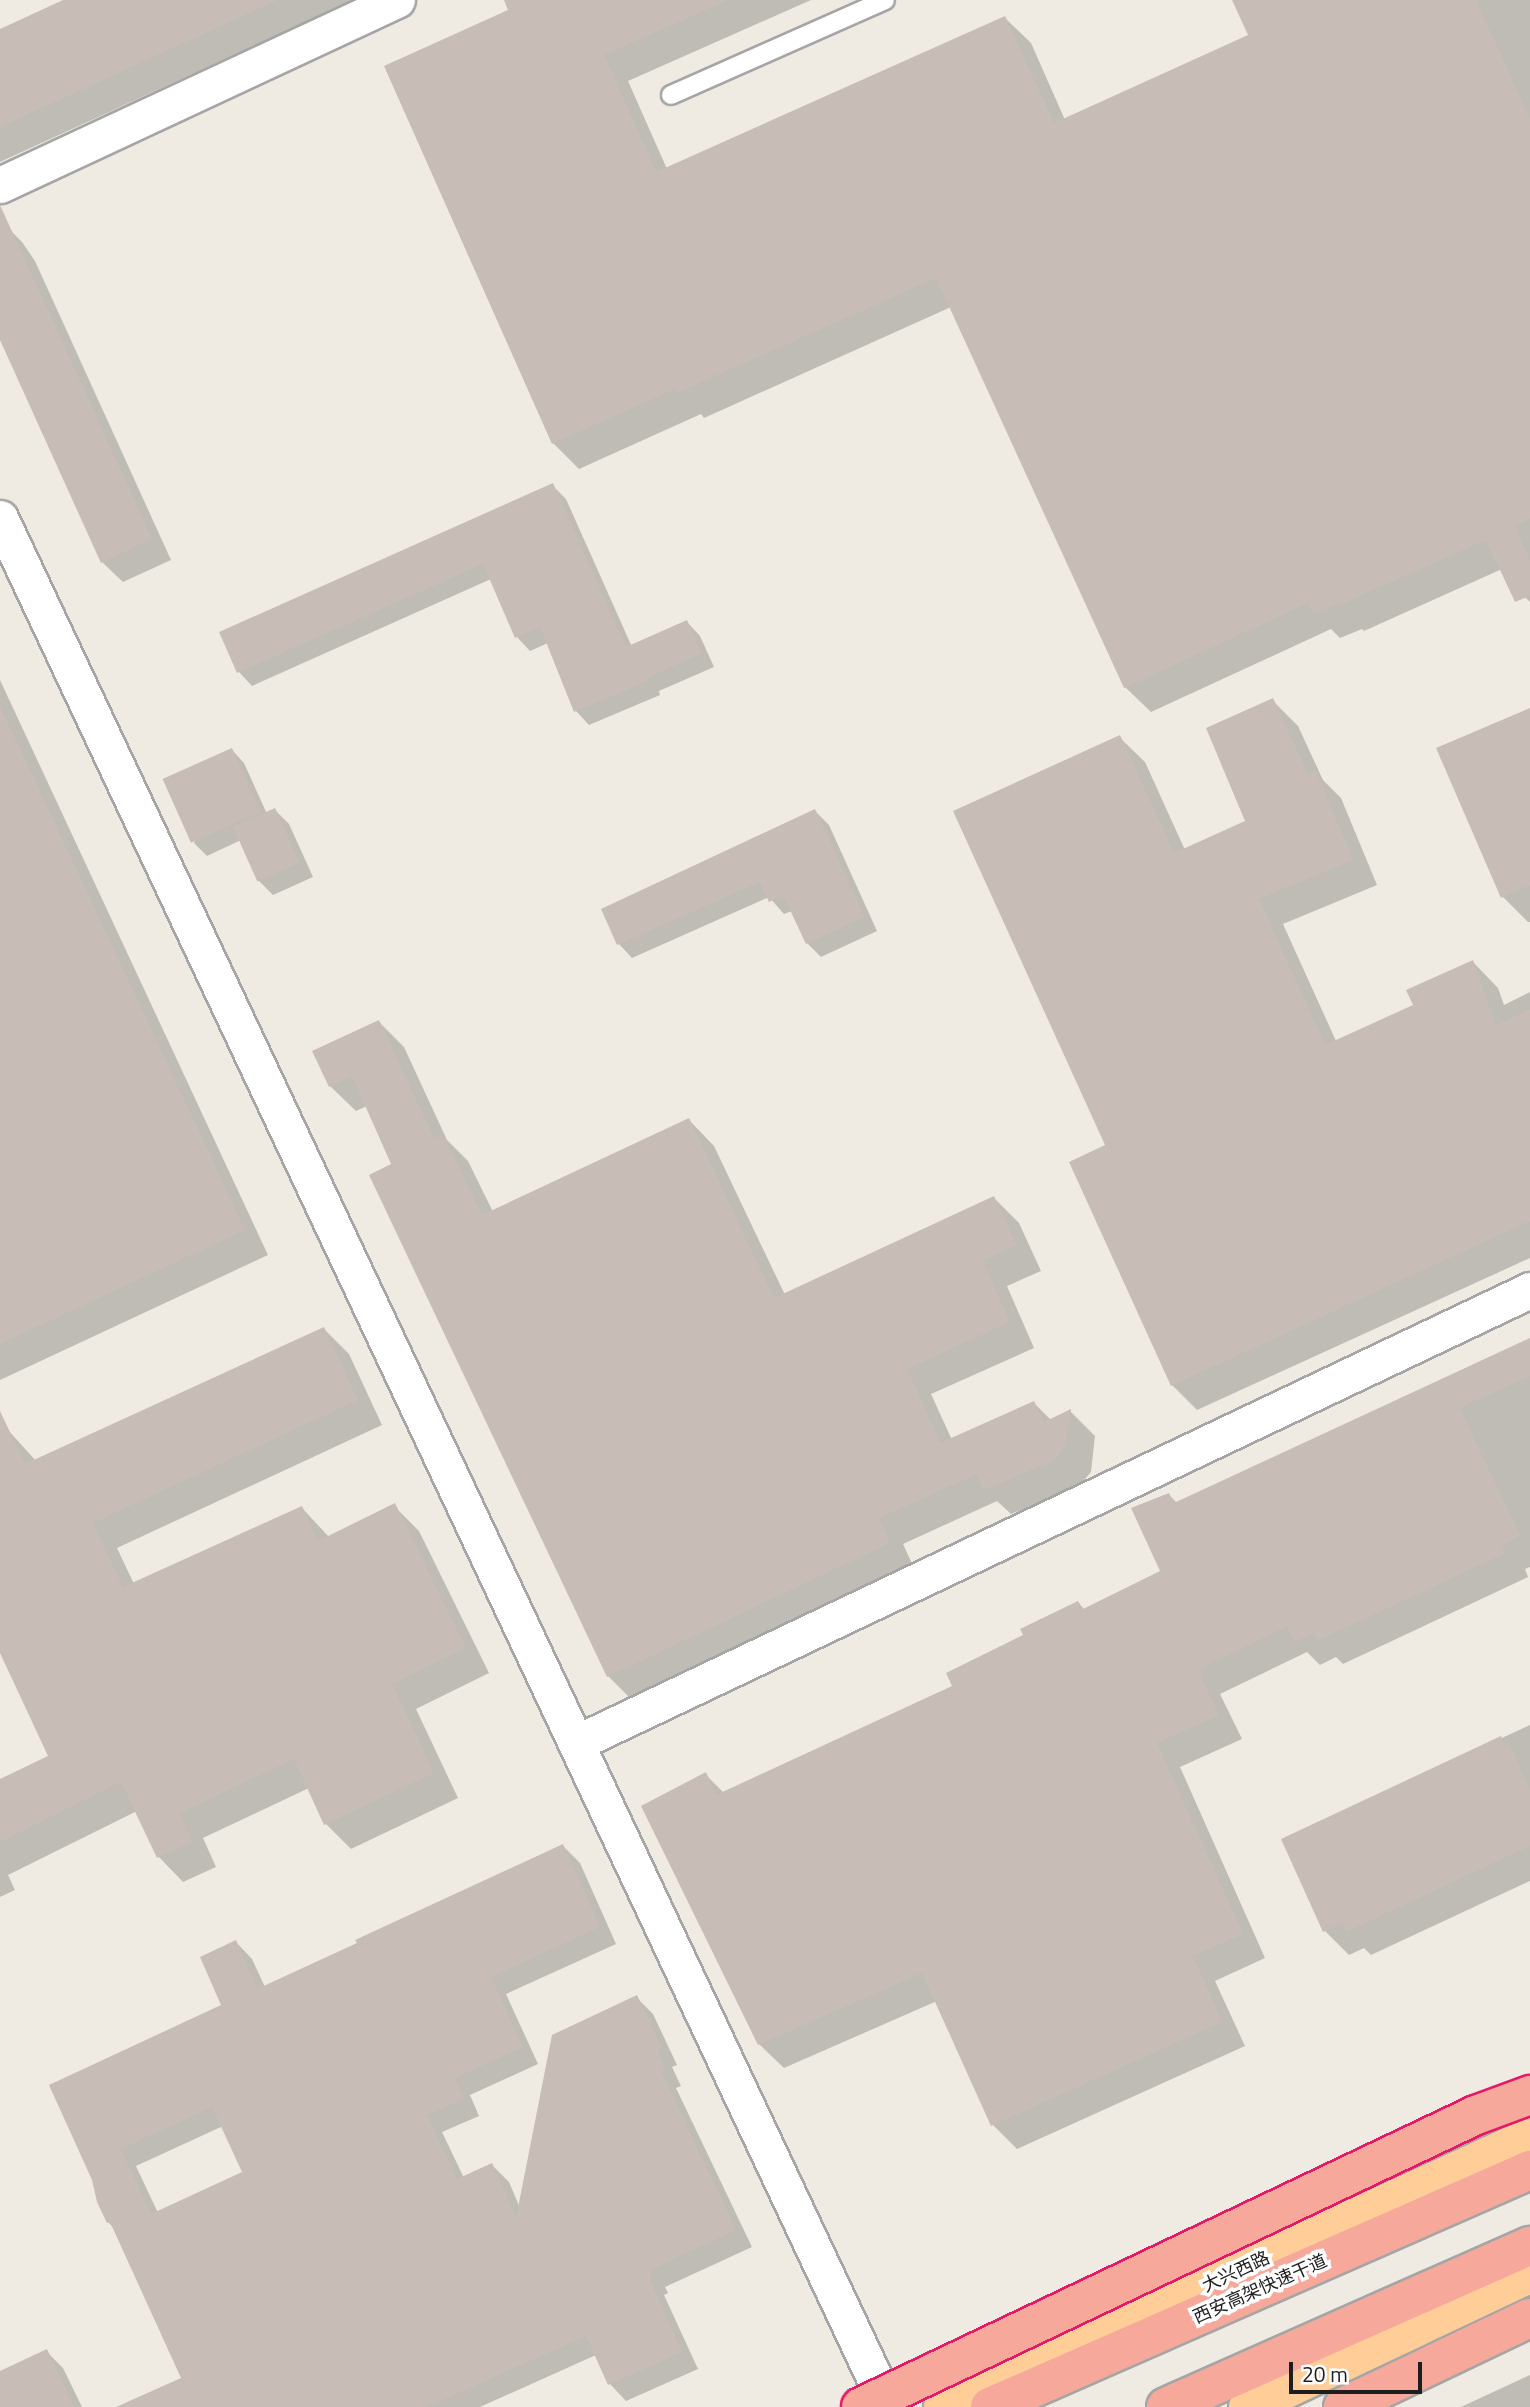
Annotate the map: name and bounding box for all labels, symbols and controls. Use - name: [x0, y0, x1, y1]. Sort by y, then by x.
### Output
- street label: 大兴西路: [1199, 2247, 1273, 2297]
- street label: 西安高架快速干道: [1190, 2250, 1330, 2328]
- scale bar: [1292, 2348, 1425, 2392]
- text: 20 m: [1302, 2358, 1348, 2390]

